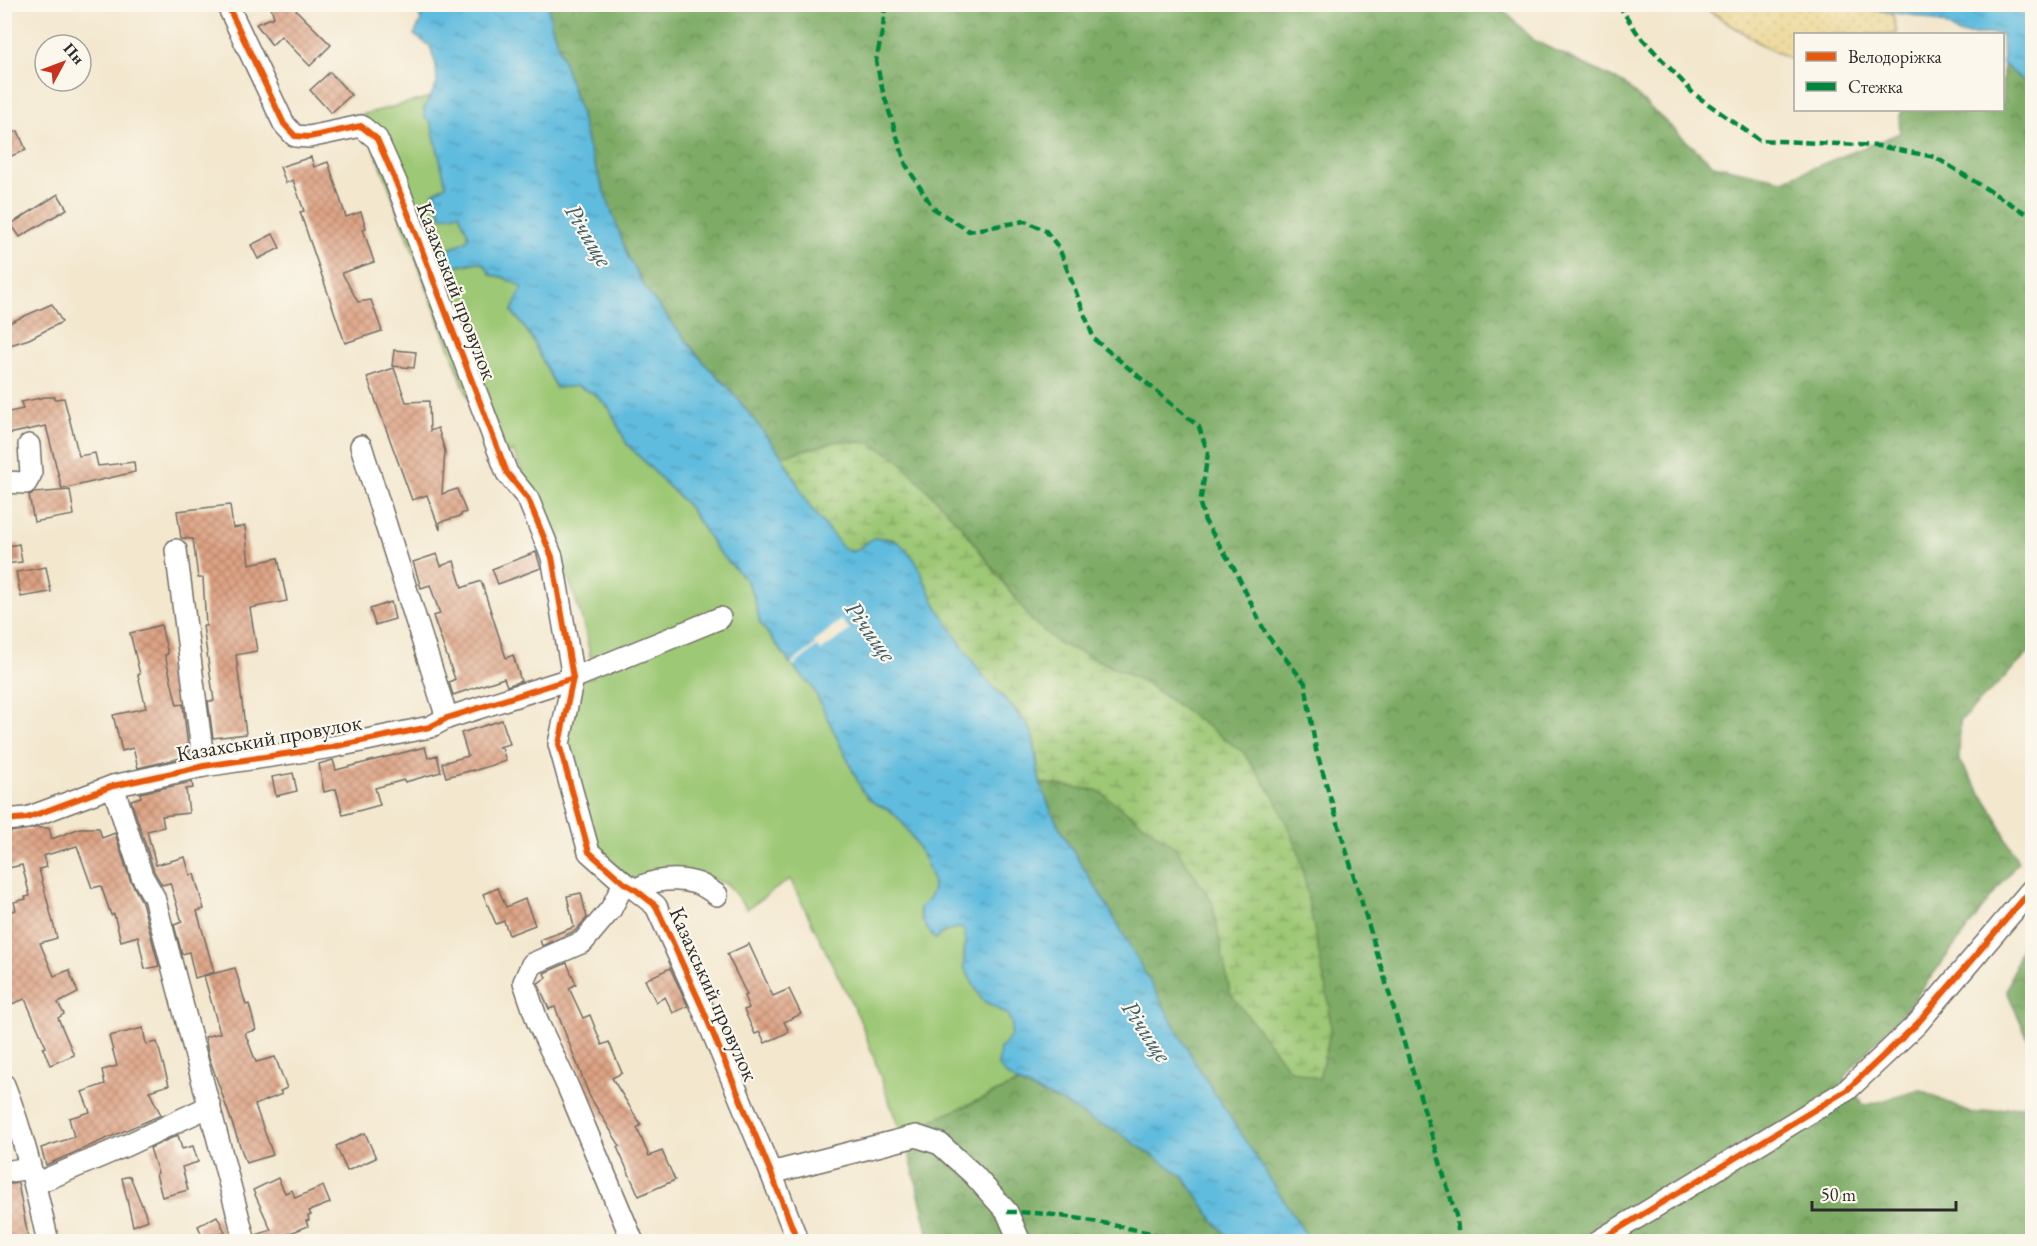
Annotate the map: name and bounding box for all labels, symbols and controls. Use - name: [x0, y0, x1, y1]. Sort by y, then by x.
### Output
- north arrow: [33, 33, 93, 93]
- legend: [1794, 33, 2004, 111]
- text: Пн: [59, 38, 89, 69]
- text: Велодоріжка: [1848, 45, 1943, 68]
- text: Стежка: [1848, 75, 1904, 98]
- street label: Казахський провулок: [410, 198, 504, 384]
- water label: Річище: [558, 198, 620, 273]
- water label: Річище: [838, 594, 904, 669]
- street label: Казахський провулок: [174, 707, 365, 769]
- street label: Казахський провулок: [663, 902, 766, 1086]
- water label: Річище: [1115, 994, 1179, 1069]
- scale bar: [1812, 1174, 1956, 1212]
- text: 50 m: [1821, 1183, 1856, 1206]

